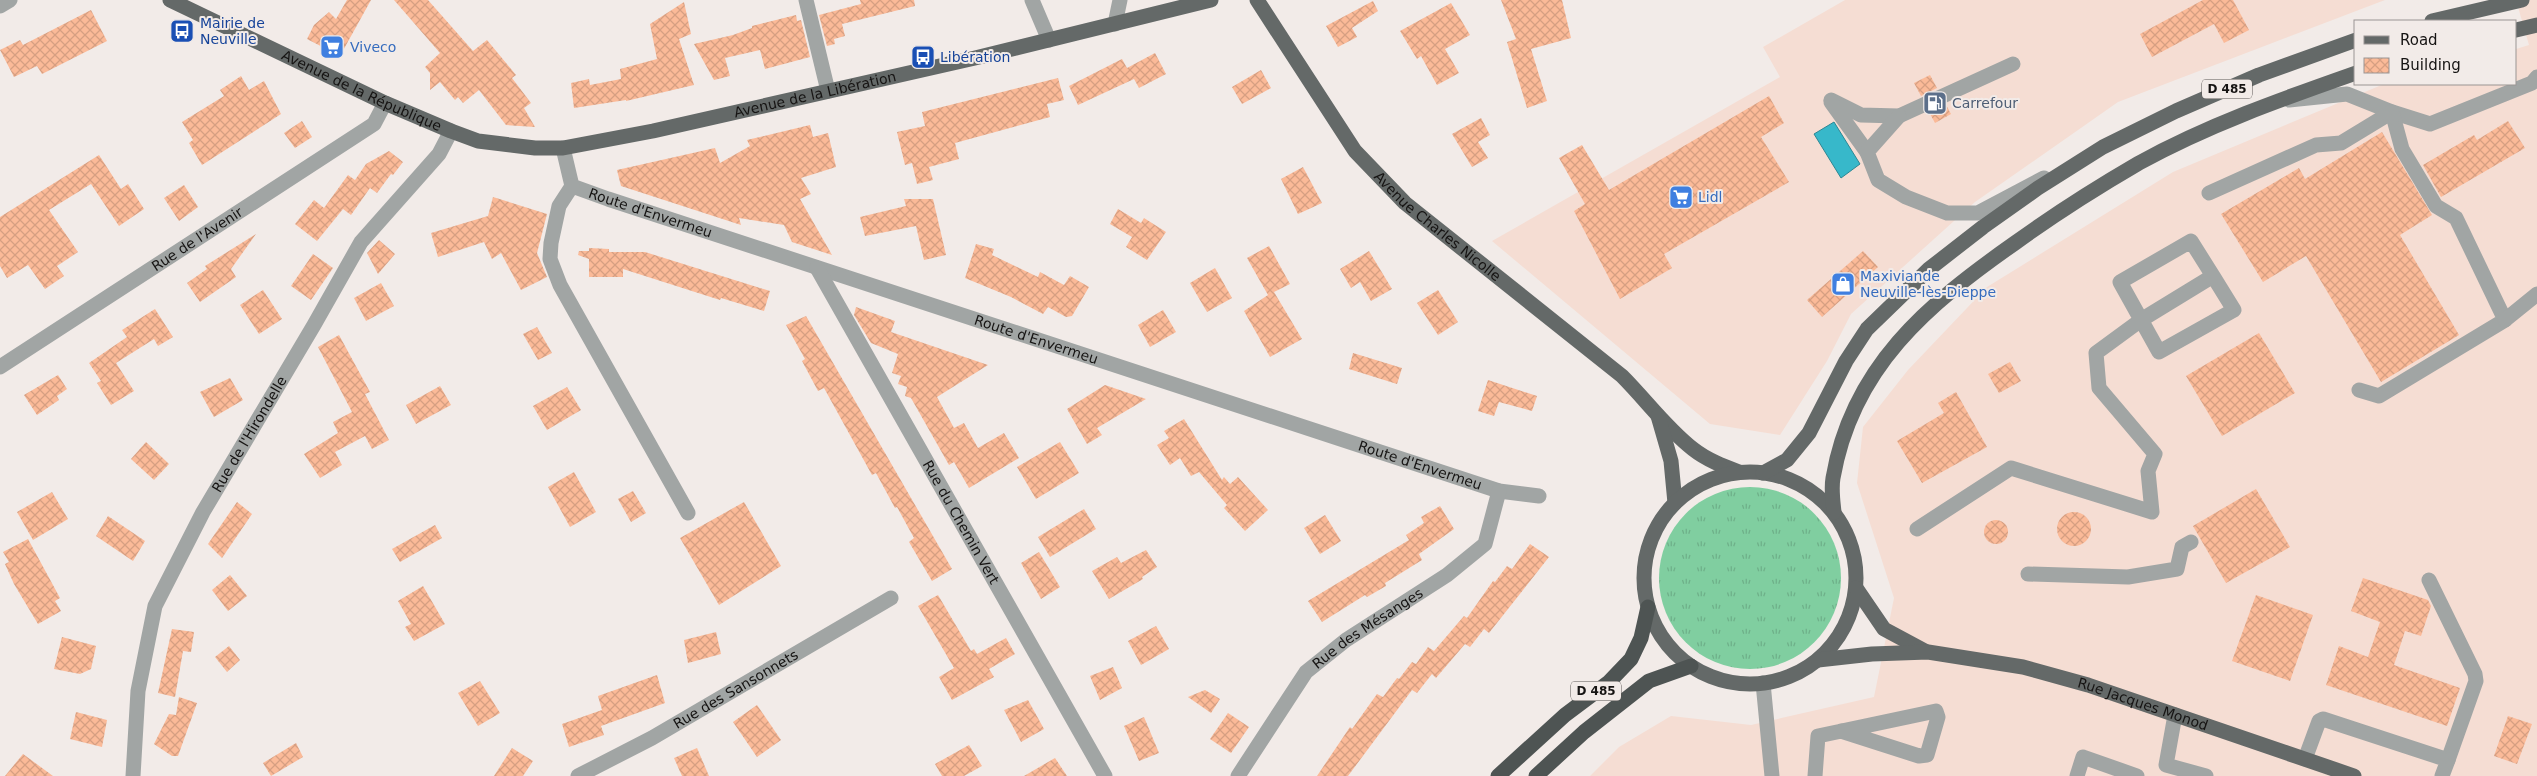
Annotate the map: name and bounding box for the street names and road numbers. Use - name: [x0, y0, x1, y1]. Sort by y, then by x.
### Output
- street label: Avenue de la République: [279, 47, 444, 134]
- street label: Avenue de la Libération: [732, 68, 898, 120]
- road number: D 485: [2202, 80, 2252, 98]
- street label: Avenue Charles Nicolle: [1371, 168, 1504, 284]
- street label: Route d'Envermeu: [587, 185, 714, 241]
- street label: Rue de l'Avenir: [149, 204, 246, 274]
- street label: Route d'Envermeu: [972, 312, 1100, 367]
- street label: Rue de l'Hirondelle: [209, 373, 290, 495]
- street label: Route d'Envermeu: [1356, 437, 1484, 493]
- street label: Rue du Chemin Vert: [920, 457, 1003, 587]
- street label: Rue des Mésanges: [1309, 585, 1426, 672]
- street label: Rue des Sansonnets: [670, 646, 801, 732]
- street label: Rue Jacques Monod: [2076, 675, 2210, 733]
- road number: D 485: [1571, 681, 1621, 700]

